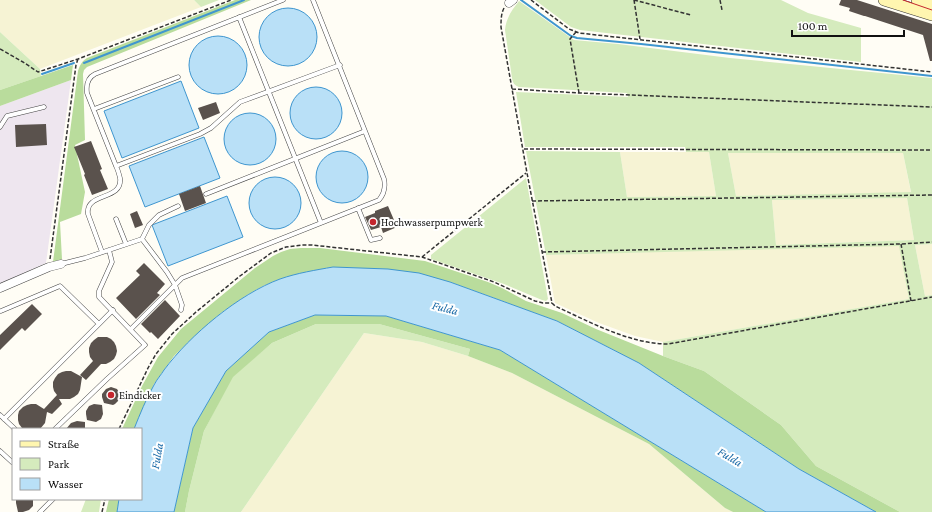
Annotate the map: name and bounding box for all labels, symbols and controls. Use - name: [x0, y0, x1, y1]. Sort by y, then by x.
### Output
- scale bar: [792, 12, 904, 38]
- text: 100 m: [798, 19, 828, 33]
- place label: Hochwasserpumpwerk: [381, 216, 483, 229]
- marker: Hochwasserpumpwerk: [368, 217, 378, 227]
- water label: Fulda: [431, 298, 460, 318]
- place label: Eindicker: [119, 389, 161, 401]
- marker: Eindicker: [106, 390, 116, 400]
- legend: [12, 428, 142, 500]
- text: Straße: [48, 437, 79, 451]
- water label: Fulda: [148, 442, 166, 470]
- water label: Fulda: [715, 444, 745, 470]
- text: Park: [48, 457, 70, 471]
- text: Wasser: [48, 477, 84, 491]

